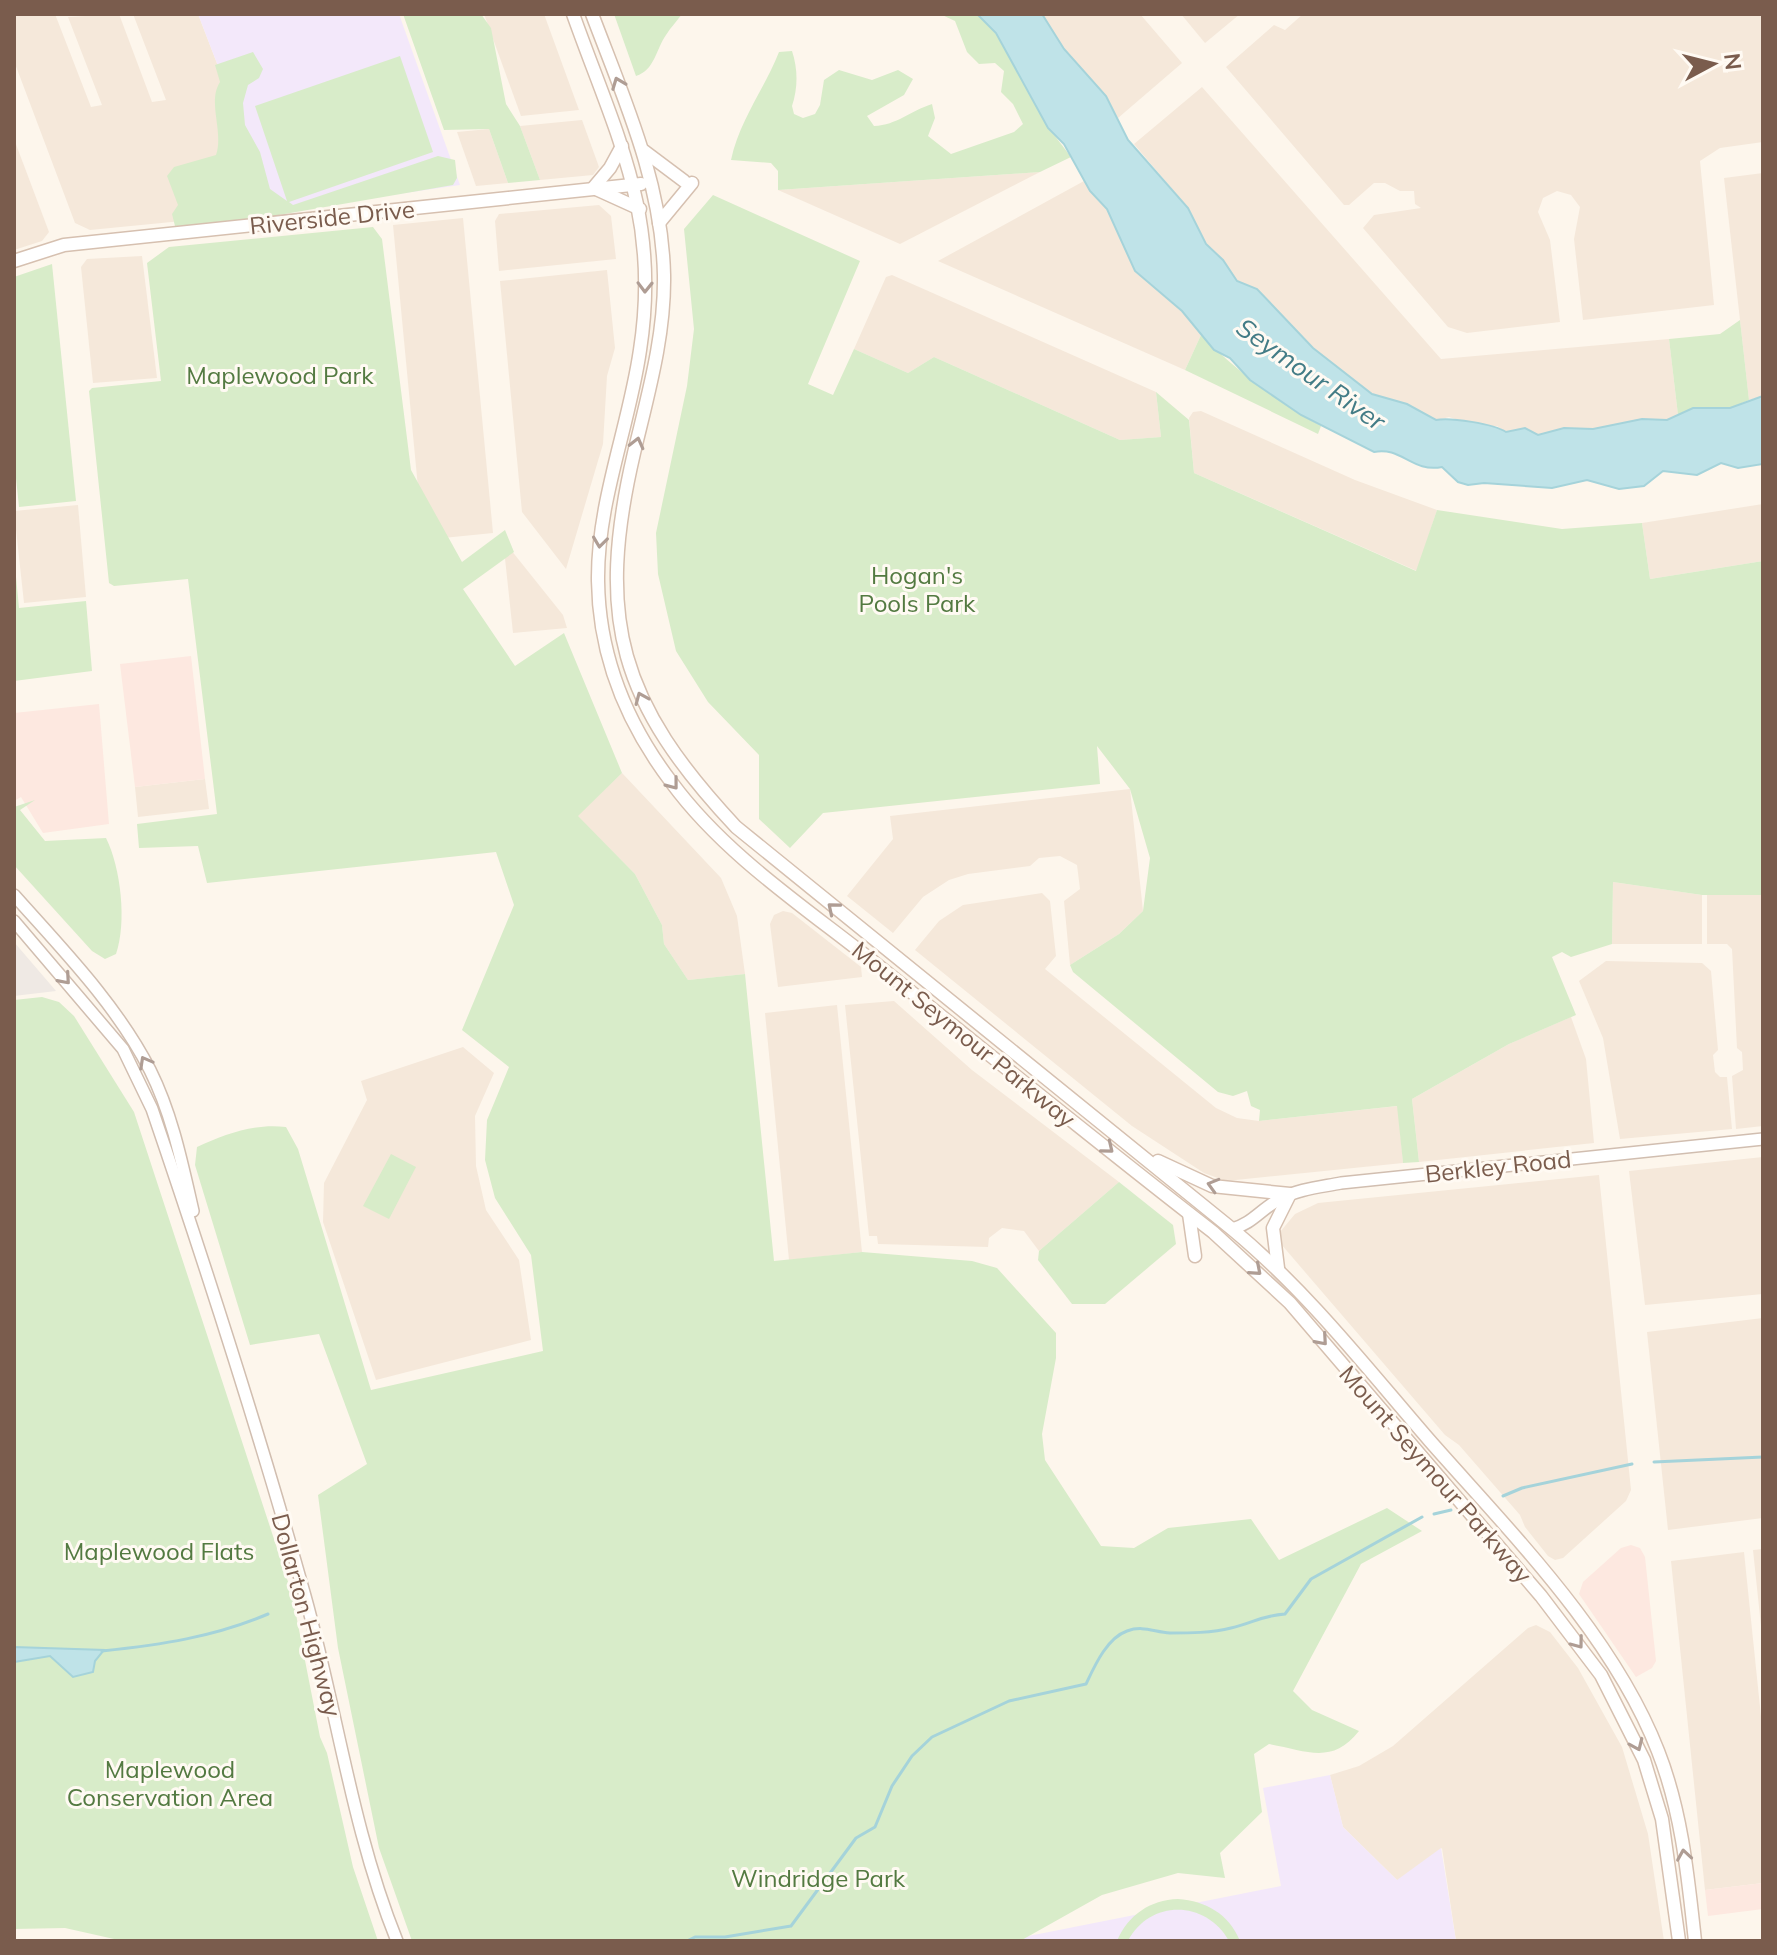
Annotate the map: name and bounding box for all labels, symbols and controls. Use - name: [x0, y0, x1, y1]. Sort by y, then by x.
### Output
- north arrow: [1673, 24, 1753, 104]
- text: N: [1718, 52, 1748, 72]
- one-way arrow: [611, 77, 628, 91]
- street label: Riverside Drive: [248, 193, 416, 241]
- one-way arrow: [636, 281, 653, 294]
- water label: Seymour River: [1230, 311, 1393, 438]
- park label: Maplewood Park: [186, 360, 374, 390]
- one-way arrow: [627, 437, 644, 450]
- one-way arrow: [592, 536, 609, 549]
- park label: Hogan's Pools Park: [859, 560, 976, 618]
- one-way arrow: [635, 691, 651, 706]
- one-way arrow: [664, 775, 678, 790]
- one-way arrow: [828, 903, 842, 918]
- street label: Mount Seymour Parkway: [846, 935, 1082, 1134]
- one-way arrow: [55, 970, 70, 985]
- one-way arrow: [139, 1056, 155, 1070]
- one-way arrow: [1099, 1139, 1114, 1153]
- street label: Berkley Road: [1423, 1143, 1573, 1189]
- one-way arrow: [1207, 1178, 1220, 1195]
- one-way arrow: [1247, 1260, 1262, 1275]
- one-way arrow: [1312, 1331, 1326, 1345]
- street label: Mount Seymour Parkway: [1333, 1359, 1539, 1589]
- street label: Dollarton Highway: [265, 1510, 349, 1720]
- park label: Maplewood Flats: [64, 1536, 254, 1566]
- one-way arrow: [1568, 1634, 1582, 1649]
- one-way arrow: [1627, 1737, 1643, 1751]
- park label: Maplewood Conservation Area: [67, 1754, 273, 1812]
- one-way arrow: [1677, 1848, 1694, 1862]
- park label: Windridge Park: [731, 1863, 906, 1893]

